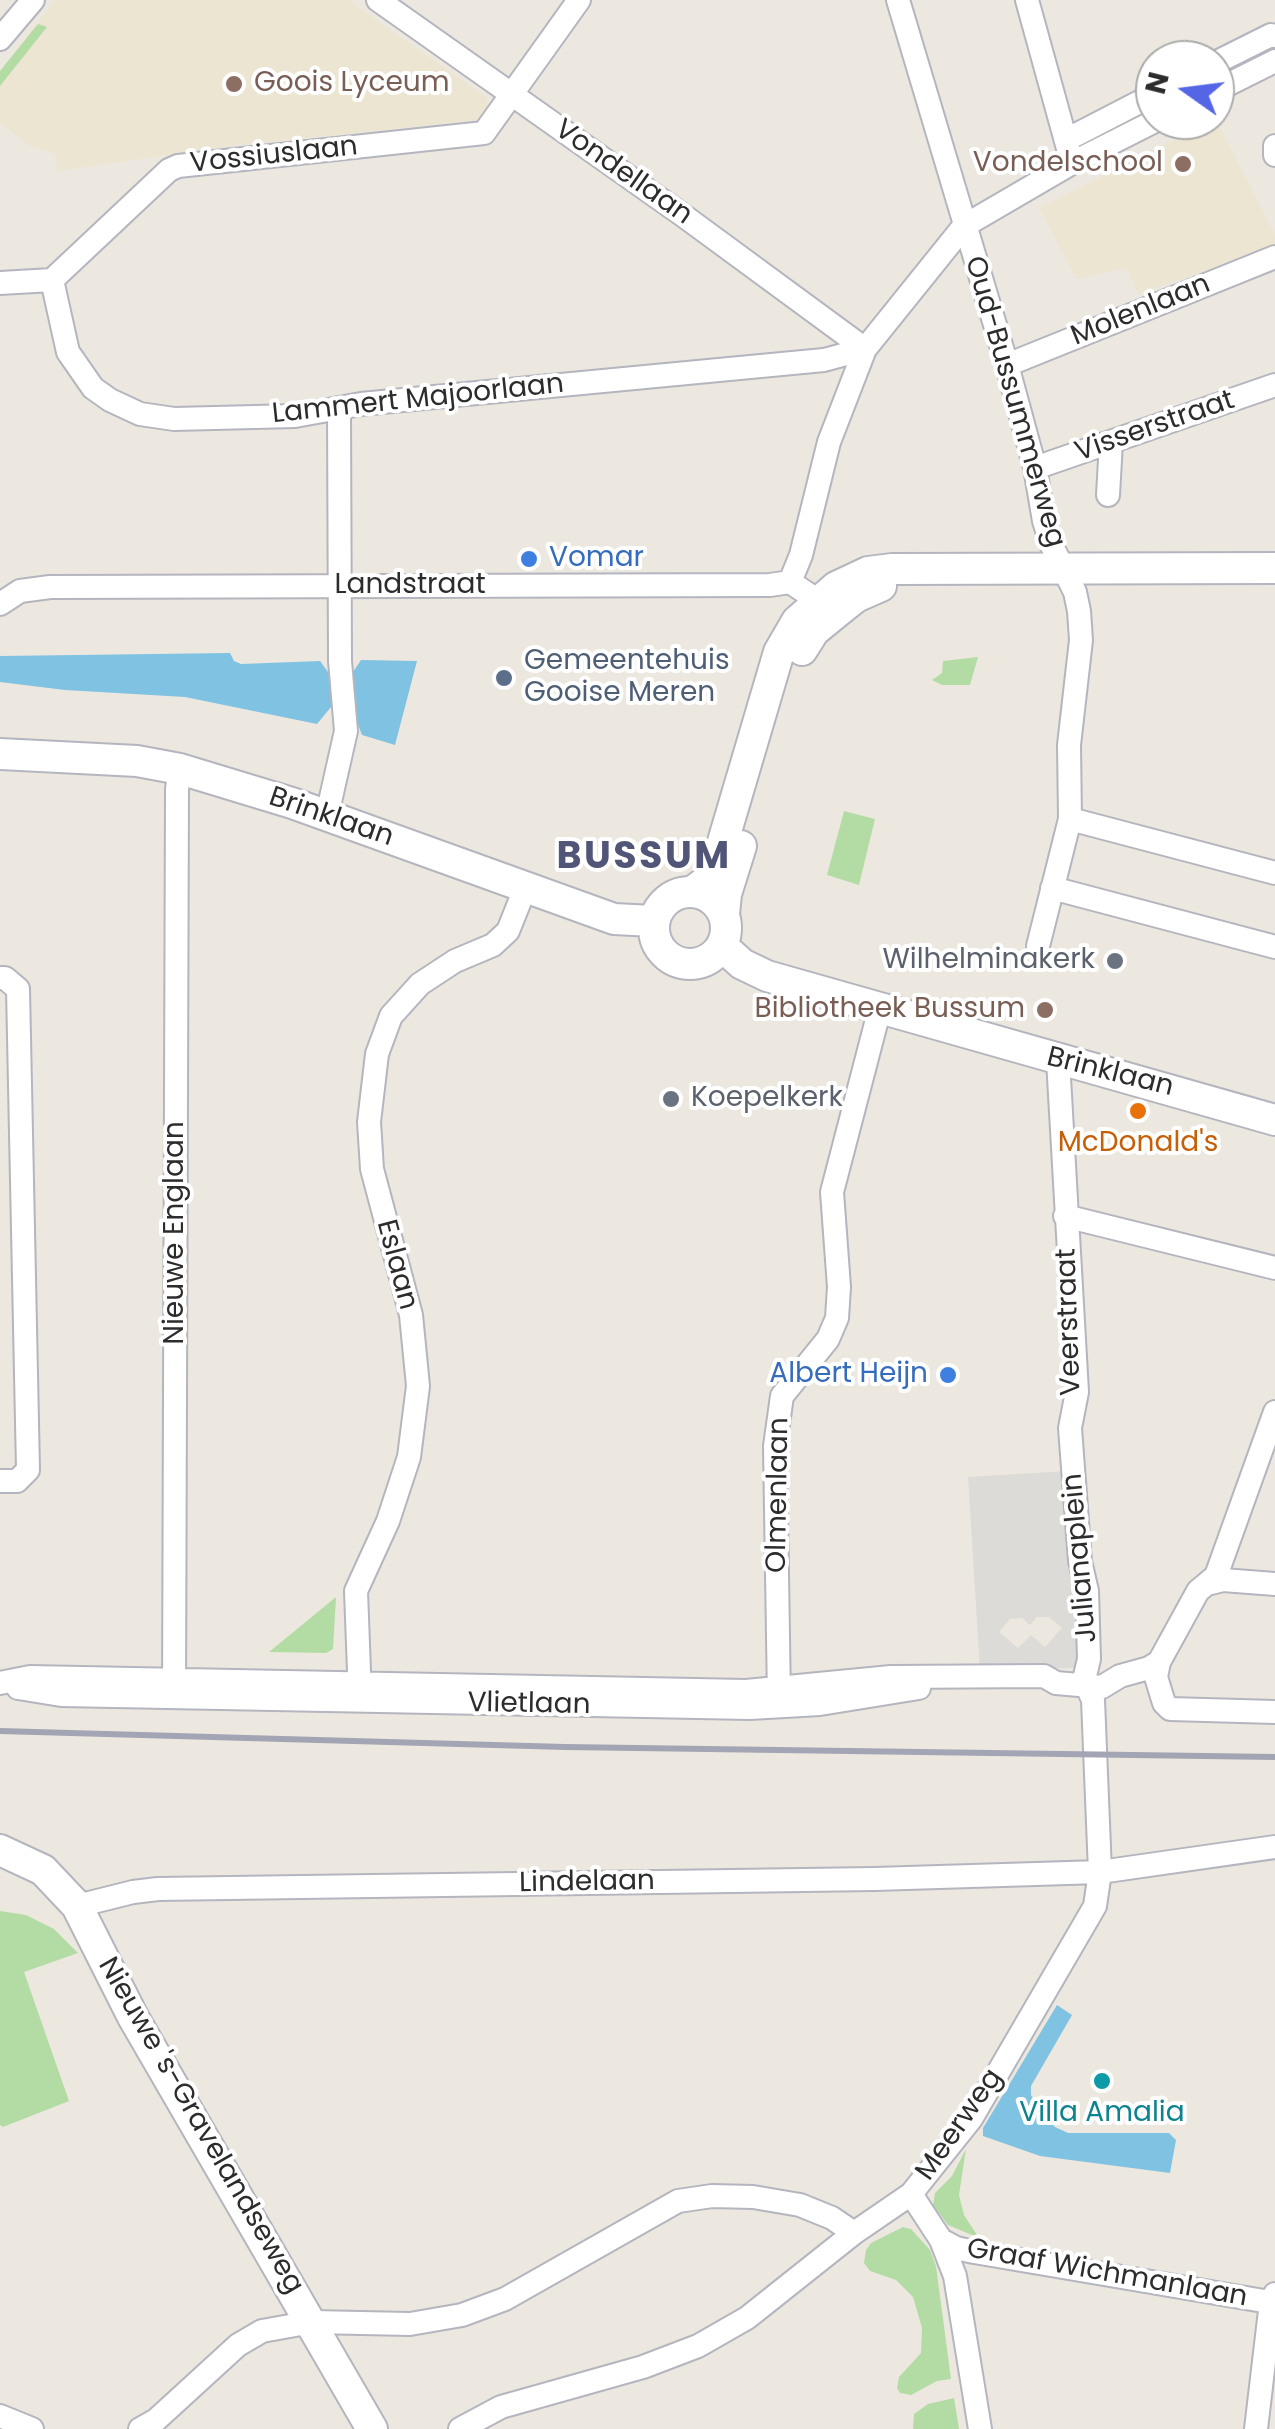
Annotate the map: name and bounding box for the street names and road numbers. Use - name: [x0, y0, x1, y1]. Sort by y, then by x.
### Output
- street label: Vondellaan: [548, 113, 698, 233]
- street label: Vossiuslaan: [189, 131, 359, 181]
- street label: Oud-Bussummerweg: [956, 253, 1072, 551]
- street label: Molenlaan: [1067, 268, 1215, 354]
- street label: Lammert Majoorlaan: [270, 368, 566, 432]
- street label: Visserstraat: [1071, 384, 1239, 470]
- street label: Landstraat: [334, 569, 486, 603]
- street label: Brinklaan: [264, 781, 398, 855]
- street label: Brinklaan: [1043, 1041, 1177, 1105]
- street label: Nieuwe Englaan: [159, 1121, 193, 1345]
- street label: Eslaan: [368, 1216, 424, 1314]
- street label: Veerstraat: [1051, 1248, 1089, 1396]
- street label: Olmenlaan: [761, 1417, 797, 1573]
- street label: Julianaplein: [1057, 1472, 1105, 1644]
- street label: Vlietlaan: [467, 1687, 591, 1723]
- street label: Lindelaan: [519, 1865, 655, 1901]
- street label: Nieuwe 's-Gravelandseweg: [90, 1952, 310, 2300]
- street label: Meerweg: [909, 2063, 1011, 2187]
- street label: Graaf Wichmanlaan: [964, 2233, 1250, 2315]

